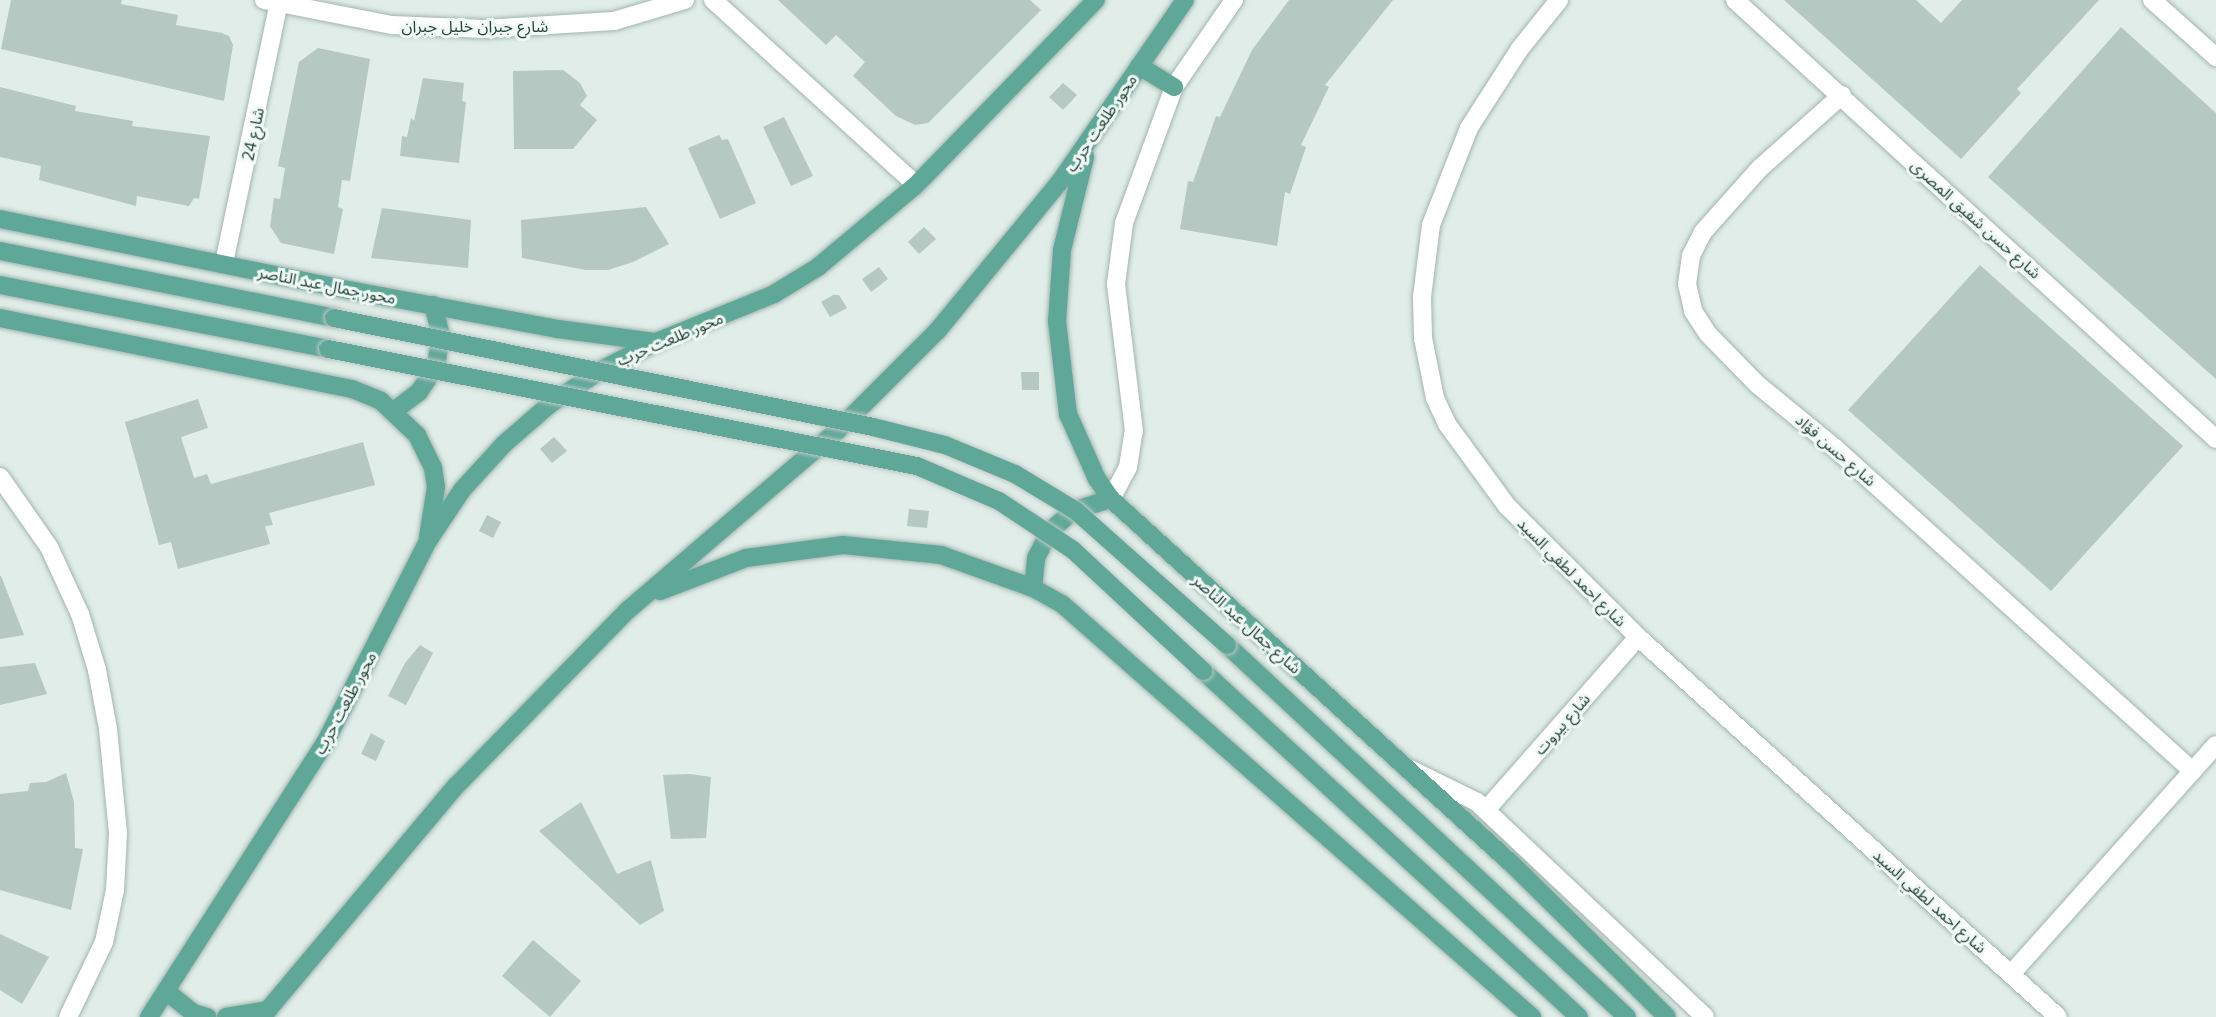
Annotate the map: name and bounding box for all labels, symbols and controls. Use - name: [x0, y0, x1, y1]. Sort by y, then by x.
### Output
- street label: شارع جبران خليل جبران: [402, 16, 548, 36]
- street label: محور طلعت حرب: [1061, 71, 1141, 175]
- street label: شارع 24: [238, 106, 268, 162]
- street label: شارع حسن شفيق المصرى: [1907, 155, 2045, 283]
- street label: محور جمال عبد الناصر: [257, 262, 397, 308]
- street label: محور طلعت حرب: [614, 308, 726, 370]
- street label: شارع حسن فؤاد: [1792, 410, 1880, 490]
- street label: شارع احمد لطفي السيد: [1514, 514, 1630, 630]
- street label: شارع جمال عبد الناصر: [1189, 570, 1305, 678]
- street label: محور طلعت حرب: [310, 648, 380, 758]
- street label: شارع بيروت: [1530, 689, 1594, 759]
- street label: شارع احمد لطفي السيد: [1869, 845, 1991, 957]

